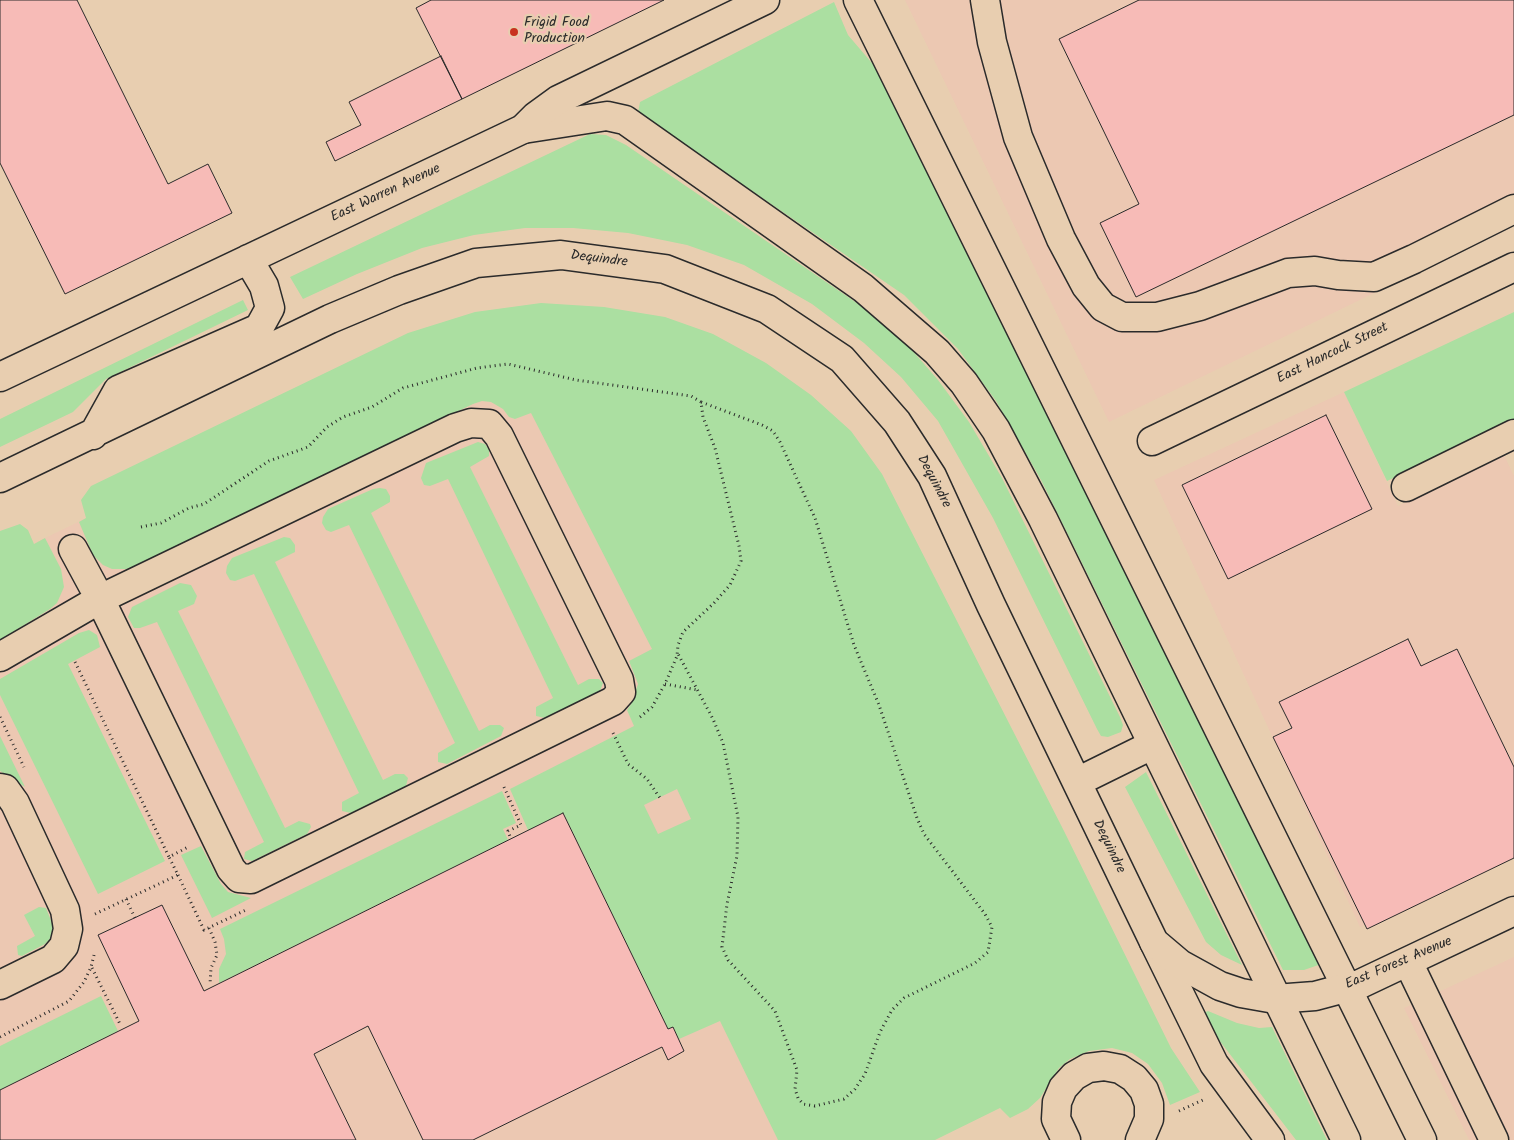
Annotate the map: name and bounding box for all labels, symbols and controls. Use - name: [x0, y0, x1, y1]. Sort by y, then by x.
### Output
- place label: Frigid Food Production: [524, 16, 589, 48]
- marker: Frigid Food Production: [508, 26, 520, 38]
- street label: East Warren Avenue: [328, 161, 444, 227]
- street label: Dequindre: [569, 248, 629, 272]
- street label: East Hancock Street: [1275, 320, 1391, 388]
- street label: Dequindre: [912, 453, 954, 511]
- street label: Dequindre: [1088, 818, 1128, 876]
- street label: East Forest Avenue: [1343, 934, 1455, 994]

